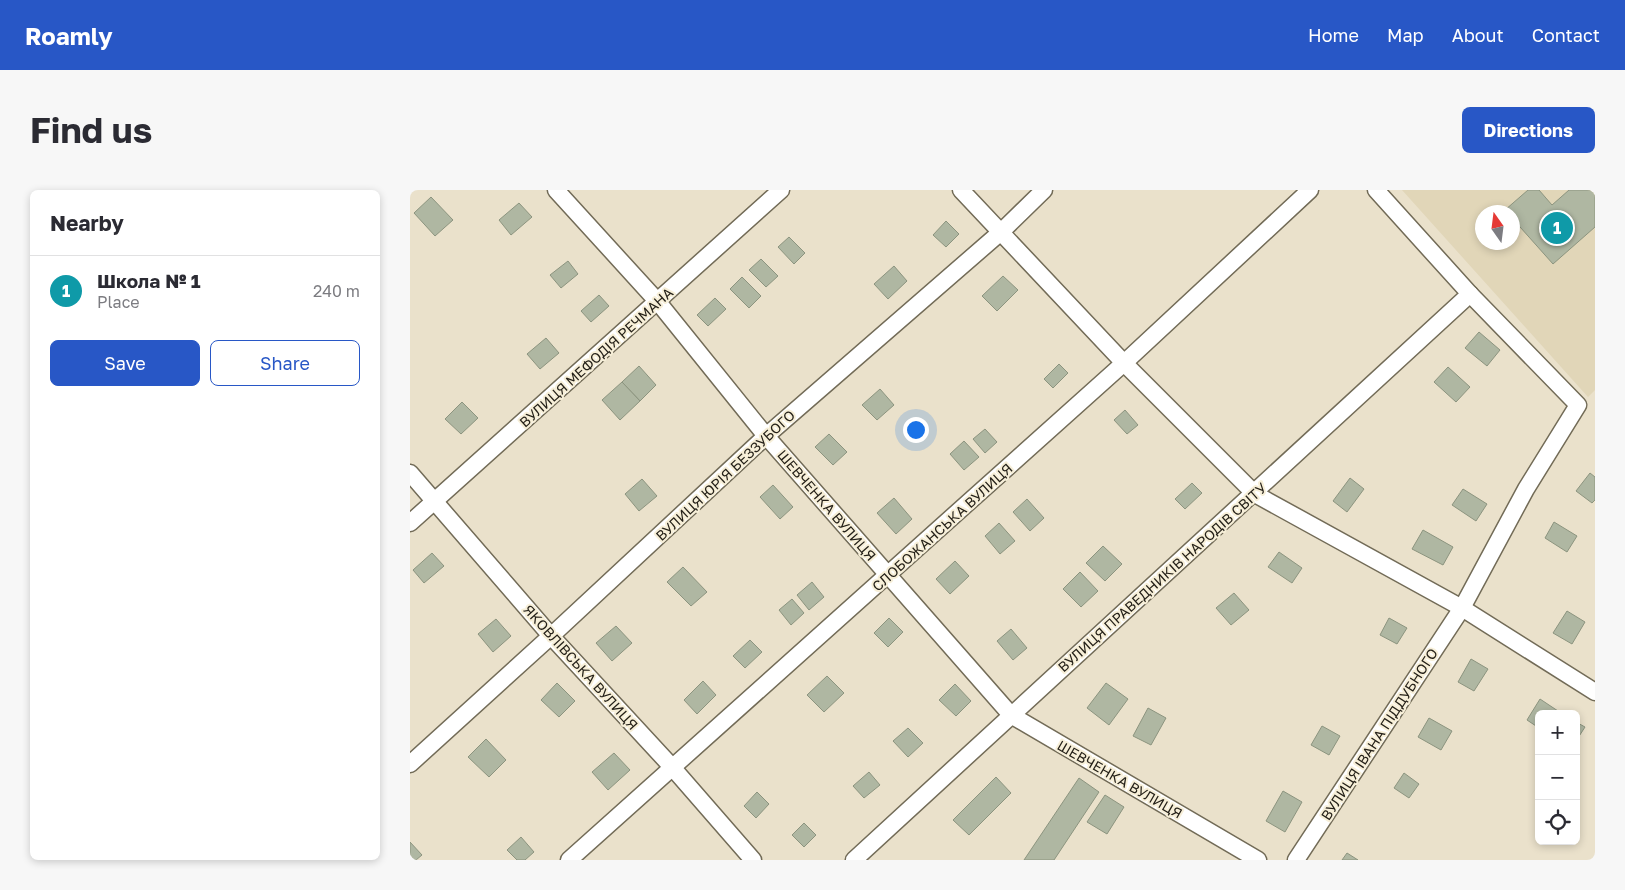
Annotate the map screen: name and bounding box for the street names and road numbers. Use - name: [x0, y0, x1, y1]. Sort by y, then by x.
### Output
- street label: ВУЛИЦЯ МЕФОДІЯ РЕЧМАНА: [516, 283, 677, 430]
- street label: ВУЛИЦЯ ЮРІЯ БЕЗЗУБОГО: [652, 406, 798, 544]
- street label: ШЕВЧЕНКА ВУЛИЦЯ: [774, 446, 880, 564]
- street label: СЛОБОЖАНСЬКА ВУЛИЦЯ: [868, 459, 1016, 595]
- street label: ВУЛИЦЯ ПРАВЕДНИКІВ НАРОДІВ СВІТУ: [1054, 478, 1270, 675]
- street label: ЯКОВЛІВСЬКА ВУЛИЦЯ: [520, 601, 642, 733]
- street label: ВУЛИЦЯ ІВАНА ПІДДУБНОГО: [1317, 645, 1441, 823]
- street label: ШЕВЧЕНКА ВУЛИЦЯ: [1054, 736, 1186, 822]

